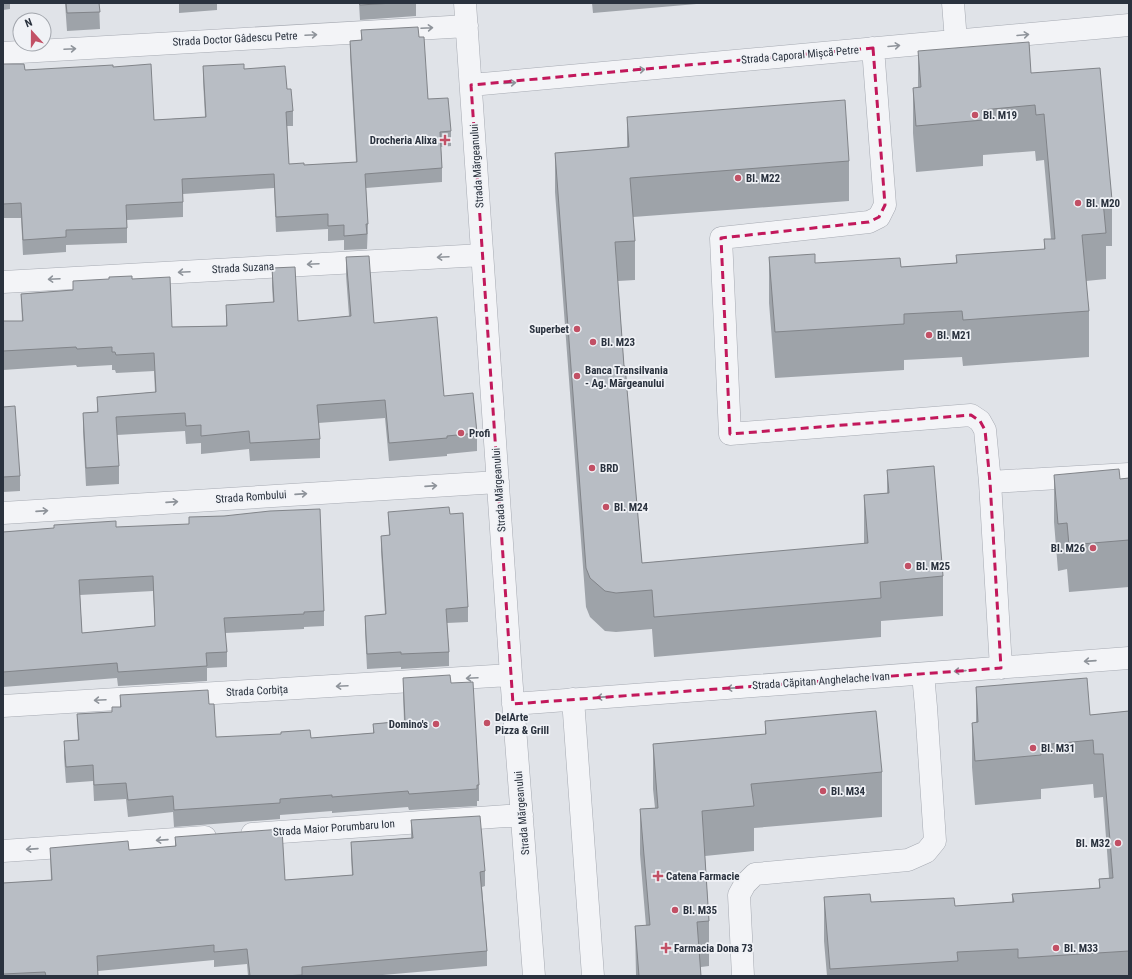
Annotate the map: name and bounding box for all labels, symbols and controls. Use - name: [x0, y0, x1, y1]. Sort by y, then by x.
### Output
- north arrow: [12, 12, 52, 52]
- text: N: [23, 16, 34, 30]
- one-way arrow: [420, 25, 433, 32]
- street label: Strada Doctor Gâdescu Petre: [172, 29, 298, 49]
- one-way arrow: [304, 31, 317, 38]
- one-way arrow: [1017, 31, 1030, 39]
- street label: Strada Caporal Mișcă Petre: [741, 43, 859, 67]
- one-way arrow: [887, 43, 900, 50]
- one-way arrow: [63, 45, 76, 52]
- one-way arrow: [632, 67, 645, 74]
- one-way arrow: [503, 79, 516, 86]
- place label: Bl. M19: [983, 109, 1017, 122]
- marker: Bl. M19: [970, 110, 980, 120]
- street label: Strada Mărgeanului: [468, 123, 486, 209]
- place label: Drocheria Alixa: [370, 134, 437, 147]
- marker: Drocheria Alixa: [440, 135, 450, 145]
- place label: Bl. M22: [746, 172, 781, 185]
- marker: Bl. M22: [733, 173, 743, 183]
- place label: Bl. M20: [1086, 197, 1121, 210]
- marker: Bl. M20: [1073, 198, 1083, 208]
- one-way arrow: [437, 253, 450, 260]
- street label: Strada Suzana: [212, 260, 274, 276]
- one-way arrow: [307, 261, 320, 268]
- one-way arrow: [178, 268, 191, 275]
- one-way arrow: [48, 275, 61, 283]
- place label: Superbet: [529, 323, 570, 336]
- marker: Superbet: [572, 324, 582, 334]
- place label: Bl. M21: [937, 329, 971, 342]
- marker: Bl. M21: [924, 330, 934, 340]
- place label: Bl. M23: [601, 336, 636, 349]
- marker: Bl. M23: [588, 337, 598, 347]
- place label: Banca Transilvania - Ag. Mărgeanului: [585, 364, 668, 390]
- marker: Banca Transilvania - Ag. Mărgeanului: [572, 371, 582, 381]
- place label: Profi: [469, 427, 490, 440]
- marker: Profi: [456, 428, 466, 438]
- street label: Strada Mărgeanului: [490, 447, 508, 533]
- place label: BRD: [600, 462, 618, 475]
- marker: BRD: [587, 463, 597, 473]
- one-way arrow: [424, 483, 437, 490]
- street label: Strada Rombului: [215, 488, 287, 506]
- one-way arrow: [294, 491, 307, 498]
- one-way arrow: [165, 499, 178, 506]
- place label: Bl. M24: [614, 501, 649, 514]
- marker: Bl. M24: [601, 502, 611, 512]
- one-way arrow: [35, 507, 48, 514]
- place label: Bl. M26: [1051, 542, 1085, 555]
- marker: Bl. M26: [1088, 543, 1098, 553]
- place label: Bl. M25: [916, 560, 951, 573]
- marker: Bl. M25: [903, 561, 913, 571]
- one-way arrow: [1084, 658, 1097, 665]
- one-way arrow: [954, 667, 967, 674]
- street label: Strada Căpitan Anghelache Ivan: [752, 670, 890, 692]
- one-way arrow: [466, 675, 479, 682]
- one-way arrow: [336, 682, 349, 689]
- street label: Strada Corbița: [226, 683, 288, 699]
- one-way arrow: [727, 684, 740, 691]
- one-way arrow: [597, 694, 610, 701]
- one-way arrow: [94, 696, 107, 704]
- place label: DelArte Pizza & Grill: [495, 711, 549, 737]
- place label: Domino's: [389, 718, 428, 731]
- marker: DelArte Pizza & Grill: [482, 718, 492, 728]
- marker: Domino's: [431, 719, 441, 729]
- place label: Bl. M31: [1041, 742, 1075, 755]
- marker: Bl. M31: [1028, 743, 1038, 753]
- street label: Strada Mărgeanului: [512, 770, 532, 856]
- place label: Bl. M34: [831, 785, 866, 798]
- marker: Bl. M34: [818, 786, 828, 796]
- street label: Strada Maior Porumbaru Ion: [273, 817, 395, 839]
- one-way arrow: [156, 837, 169, 844]
- place label: Bl. M32: [1076, 837, 1110, 850]
- marker: Bl. M32: [1113, 838, 1123, 848]
- one-way arrow: [26, 846, 39, 853]
- place label: Catena Farmacie: [666, 870, 740, 883]
- marker: Catena Farmacie: [653, 871, 663, 881]
- place label: Bl. M35: [683, 904, 718, 917]
- marker: Bl. M35: [670, 905, 680, 915]
- place label: Farmacia Dona 73: [674, 942, 753, 955]
- place label: Bl. M33: [1064, 942, 1099, 955]
- marker: Farmacia Dona 73: [661, 943, 671, 953]
- marker: Bl. M33: [1051, 943, 1061, 953]

